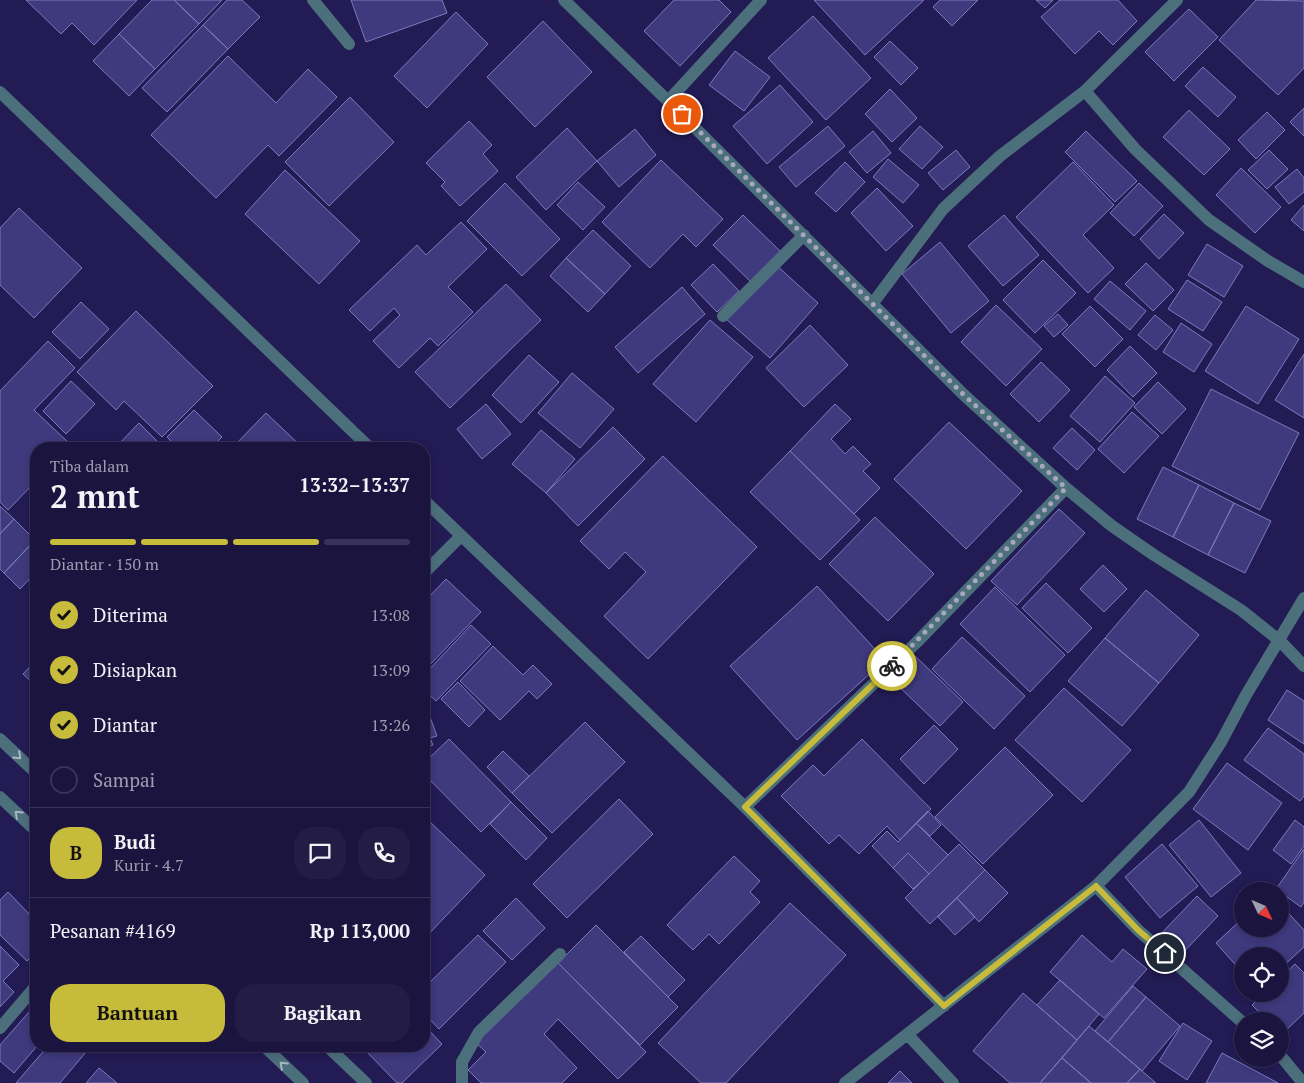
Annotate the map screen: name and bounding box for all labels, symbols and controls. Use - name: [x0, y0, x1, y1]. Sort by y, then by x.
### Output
- pin: [661, 93, 703, 135]
- icon: bag: [668, 100, 696, 128]
- text: Tiba dalam: [50, 455, 129, 477]
- text: 13:32–13:37: [299, 472, 410, 497]
- text: 2 mnt: [50, 475, 140, 517]
- text: Diantar · 150 m: [50, 553, 159, 575]
- icon: check: [50, 601, 78, 629]
- text: Diterima: [93, 602, 168, 627]
- text: 13:08: [371, 604, 410, 626]
- courier: [867, 641, 917, 691]
- icon: bike: [878, 652, 906, 680]
- icon: check: [50, 656, 78, 684]
- text: Disiapkan: [93, 657, 177, 682]
- text: 13:09: [371, 659, 410, 681]
- icon: check: [50, 711, 78, 739]
- text: Diantar: [93, 712, 157, 737]
- text: 13:26: [371, 714, 410, 736]
- one-way arrow: [12, 750, 21, 759]
- text: Sampai: [93, 767, 155, 792]
- one-way arrow: [15, 811, 24, 820]
- button: chat: [294, 827, 346, 879]
- button: phone: [358, 827, 410, 879]
- text: Budi: [114, 829, 156, 854]
- text: B: [70, 840, 82, 865]
- text: Kurir · 4.7: [114, 854, 184, 876]
- north arrow: [1234, 882, 1289, 938]
- map controls: [1234, 882, 1289, 1067]
- text: Pesanan #4169: [50, 918, 176, 943]
- text: Rp 113,000: [310, 918, 410, 943]
- pin: [1144, 932, 1186, 974]
- icon: home: [1151, 939, 1179, 967]
- button: locate: [1234, 947, 1289, 1002]
- button: Bantuan: [50, 984, 225, 1042]
- button: Bagikan: [235, 984, 410, 1042]
- button: layers: [1234, 1012, 1289, 1067]
- one-way arrow: [280, 1062, 289, 1071]

